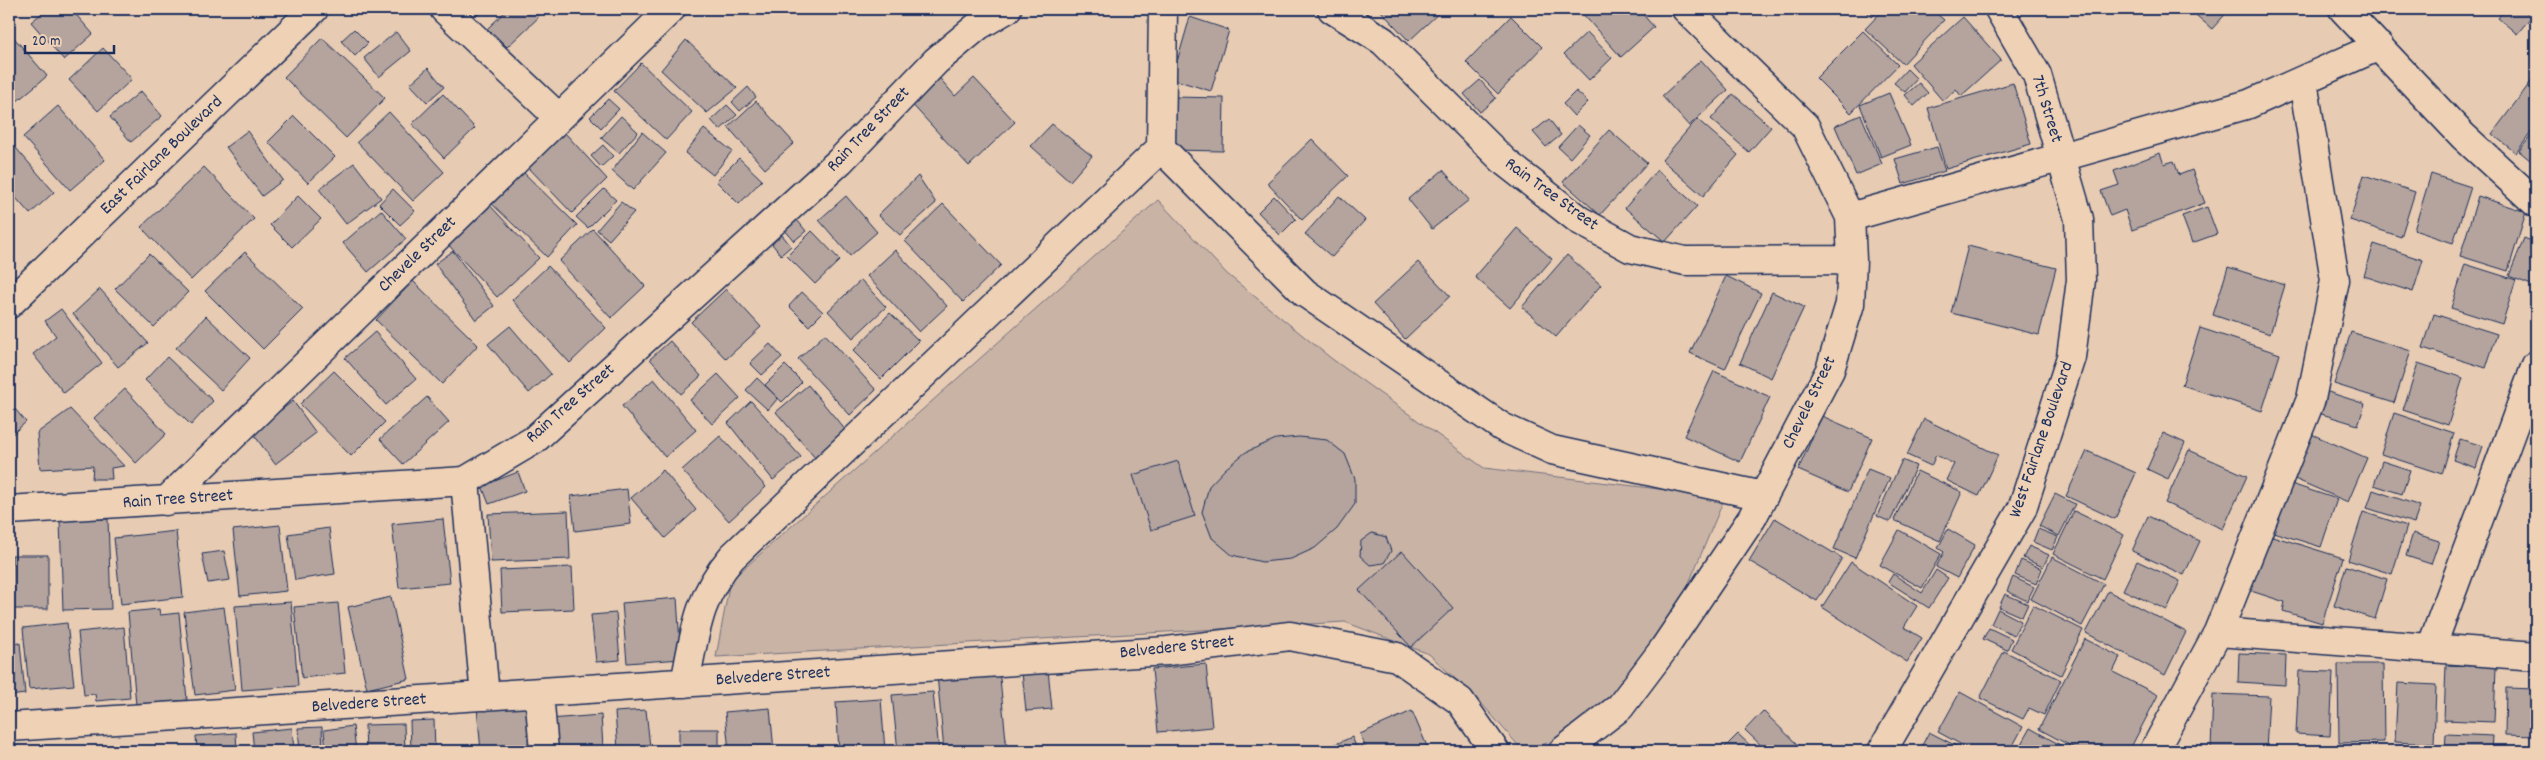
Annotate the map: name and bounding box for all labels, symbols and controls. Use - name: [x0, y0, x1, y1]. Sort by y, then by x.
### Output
- scale bar: [25, 22, 114, 54]
- text: 20 m: [32, 31, 60, 53]
- street label: 7th Street: [2024, 72, 2068, 146]
- street label: Rain Tree Street: [822, 81, 917, 178]
- street label: East Fairlane Boulevard: [95, 91, 229, 221]
- street label: Rain Tree Street: [1499, 152, 1603, 238]
- street label: Chevele Street: [373, 211, 463, 299]
- street label: Chevele Street: [1777, 352, 1843, 454]
- street label: Rain Tree Street: [521, 358, 621, 450]
- street label: West Fairlane Boulevard: [2004, 359, 2080, 521]
- street label: Rain Tree Street: [122, 484, 234, 516]
- street label: Belvedere Street: [1119, 630, 1236, 666]
- street label: Belvedere Street: [715, 660, 832, 693]
- street label: Belvedere Street: [311, 687, 428, 720]

